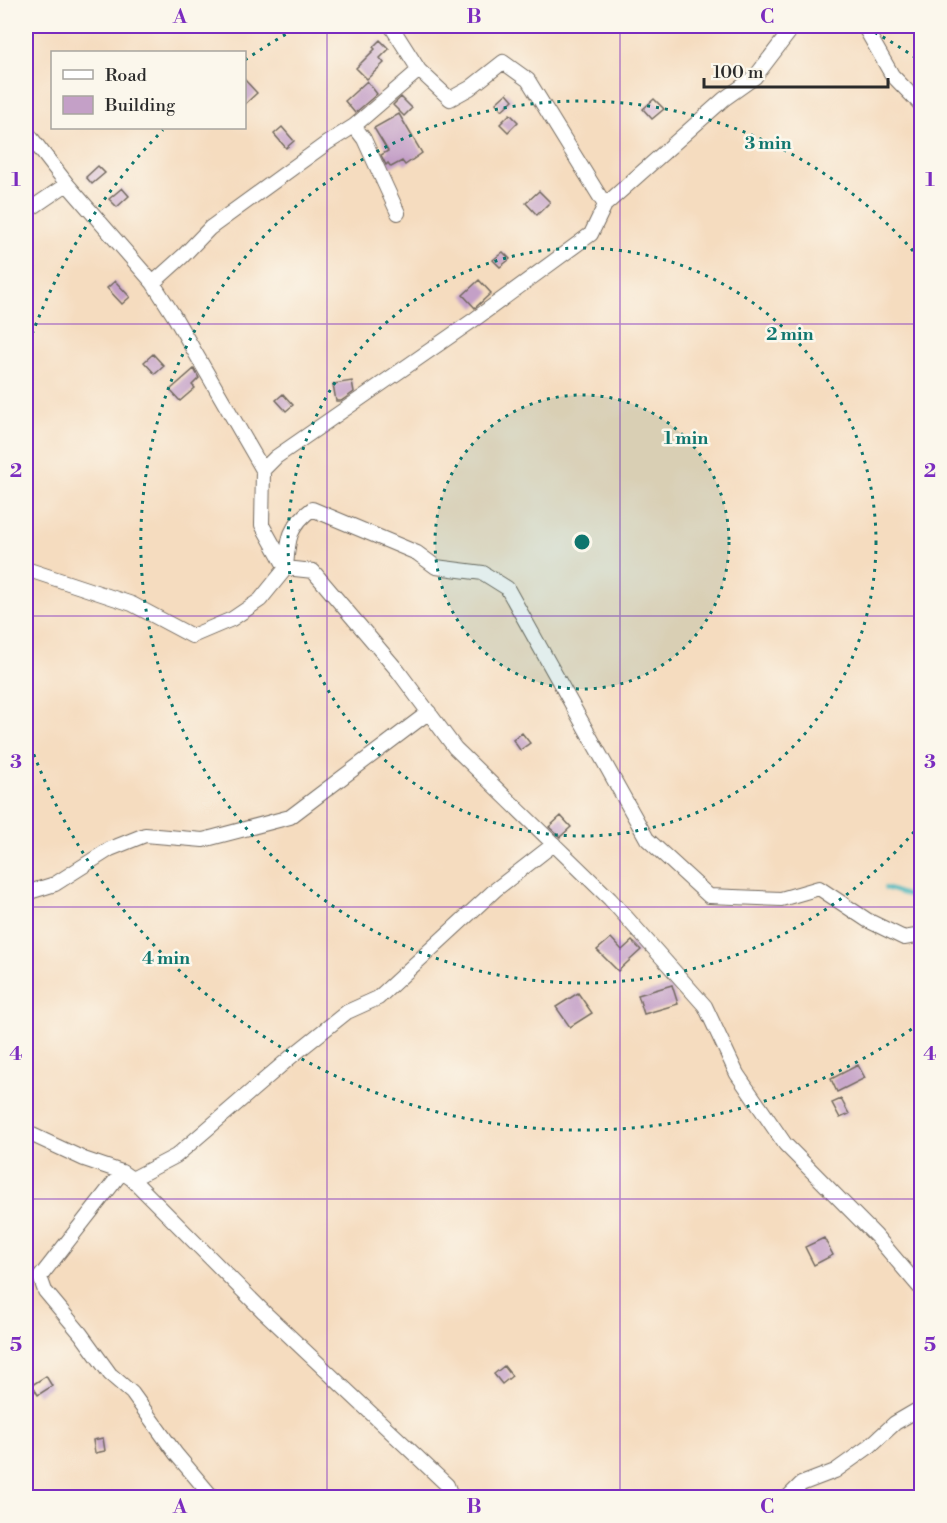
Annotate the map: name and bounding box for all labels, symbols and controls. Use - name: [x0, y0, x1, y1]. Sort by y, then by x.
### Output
- text: A: [172, 5, 188, 30]
- text: B: [466, 5, 482, 30]
- text: C: [760, 5, 774, 30]
- legend: [51, 51, 246, 129]
- scale bar: [704, 51, 888, 89]
- text: 100 m: [713, 61, 764, 84]
- text: Road: [105, 64, 148, 87]
- text: Building: [104, 94, 176, 117]
- text: 3 min: [745, 132, 791, 155]
- text: 1: [11, 168, 21, 193]
- text: 1: [925, 168, 935, 193]
- text: 2 min: [766, 323, 814, 346]
- text: 1 min: [664, 427, 708, 450]
- text: 2: [10, 459, 22, 484]
- text: 2: [924, 459, 936, 484]
- centre of rings: [572, 532, 592, 552]
- text: 3: [10, 750, 22, 775]
- text: 3: [924, 750, 936, 775]
- text: 4 min: [142, 947, 190, 970]
- text: 4: [9, 1042, 23, 1067]
- text: 4: [923, 1042, 937, 1067]
- text: 5: [10, 1333, 22, 1358]
- text: 5: [924, 1333, 936, 1358]
- text: A: [172, 1495, 188, 1520]
- text: B: [466, 1495, 482, 1520]
- text: C: [760, 1495, 774, 1520]

